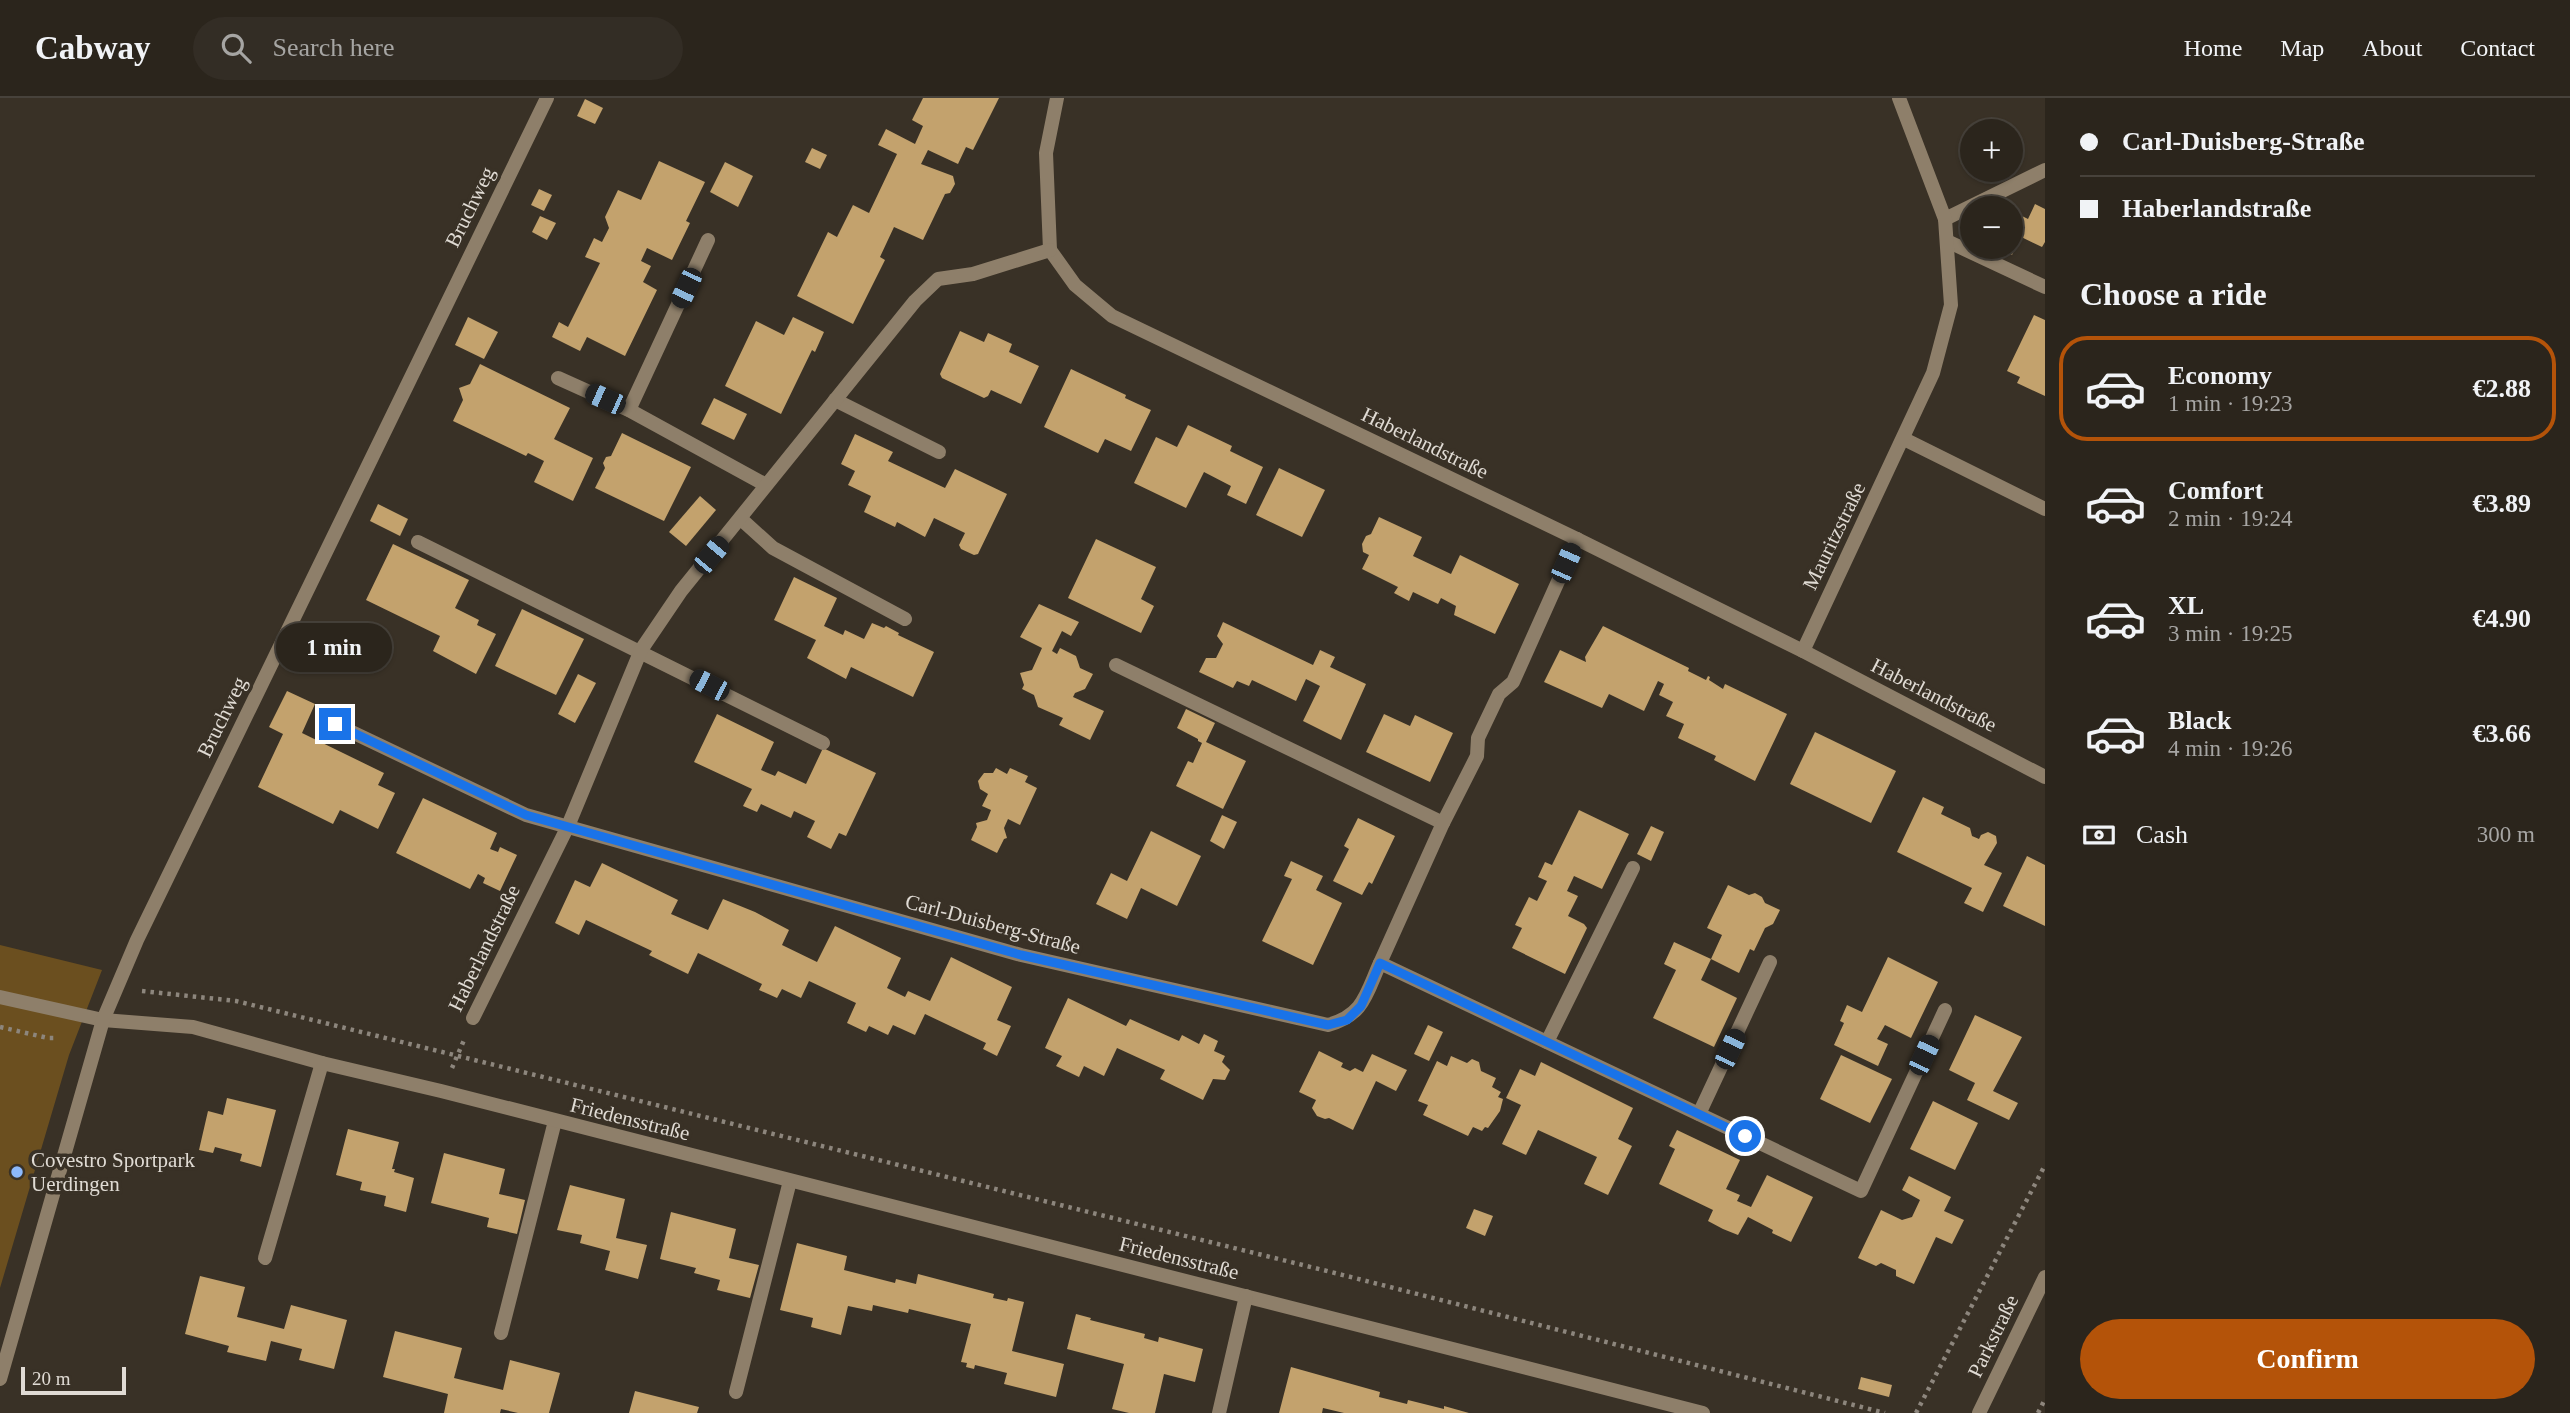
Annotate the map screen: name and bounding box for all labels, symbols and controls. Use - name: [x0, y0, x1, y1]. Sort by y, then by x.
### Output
- search box: [193, 17, 683, 80]
- icon: search: [217, 29, 255, 67]
- text: Cabway: [35, 30, 151, 66]
- text: Search here: [273, 33, 395, 62]
- text: Home: [2184, 35, 2242, 61]
- text: Map: [2280, 35, 2324, 61]
- text: About: [2362, 35, 2422, 61]
- text: Contact: [2460, 35, 2535, 61]
- map controls: [1960, 119, 2023, 259]
- button: +: [1960, 119, 2023, 182]
- text: Carl-Duisberg-Straße: [2122, 127, 2365, 156]
- street label: Bruchweg: [440, 163, 500, 251]
- text: Haberlandstraße: [2122, 194, 2311, 223]
- button: −: [1960, 196, 2023, 259]
- car: [668, 265, 705, 311]
- text: Choose a ride: [2080, 276, 2267, 312]
- icon: car: [2084, 357, 2147, 420]
- text: Economy: [2168, 361, 2272, 390]
- text: €2.88: [2473, 374, 2531, 403]
- car: [582, 381, 629, 417]
- text: 1 min · 19:23: [2168, 391, 2293, 416]
- street label: Haberlandstraße: [1358, 402, 1492, 484]
- icon: car: [2084, 472, 2147, 535]
- text: Comfort: [2168, 476, 2263, 505]
- street label: Mauritzstraße: [1798, 478, 1870, 594]
- text: €3.89: [2473, 489, 2531, 518]
- text: 2 min · 19:24: [2168, 506, 2293, 531]
- car: [690, 532, 733, 578]
- car: [1548, 540, 1585, 586]
- icon: car: [2084, 587, 2147, 650]
- text: XL: [2168, 591, 2204, 620]
- text: €4.90: [2473, 604, 2531, 633]
- text: 3 min · 19:25: [2168, 621, 2293, 646]
- callout: 1 min: [277, 622, 393, 672]
- text: 1 min: [306, 635, 362, 660]
- street label: Haberlandstraße: [1867, 653, 2001, 737]
- car: [686, 666, 733, 704]
- street label: Bruchweg: [192, 673, 252, 761]
- icon: car: [2084, 702, 2147, 765]
- text: Black: [2168, 706, 2232, 735]
- route end: [319, 708, 351, 740]
- text: €3.66: [2473, 719, 2531, 748]
- text: 4 min · 19:26: [2168, 736, 2293, 761]
- icon: cash: [2080, 816, 2118, 854]
- text: Cash: [2136, 820, 2188, 849]
- text: 300 m: [2477, 822, 2535, 847]
- street label: Haberlandstraße: [443, 881, 525, 1015]
- street label: Carl-Duisberg-Straße: [903, 889, 1083, 959]
- car: [1712, 1026, 1749, 1072]
- car: [1906, 1032, 1943, 1078]
- street label: Friedensstraße: [568, 1093, 692, 1145]
- route start: [1729, 1120, 1761, 1152]
- place label: Covestro Sportpark Uerdingen: [31, 1148, 195, 1196]
- marker: Covestro Sportpark Uerdingen: [9, 1164, 25, 1180]
- street label: Friedensstraße: [1117, 1232, 1241, 1284]
- street label: Parkstraße: [1963, 1291, 2023, 1381]
- button: Confirm: [2080, 1319, 2535, 1399]
- scale bar: [21, 1364, 126, 1396]
- text: 20 m: [32, 1368, 71, 1389]

